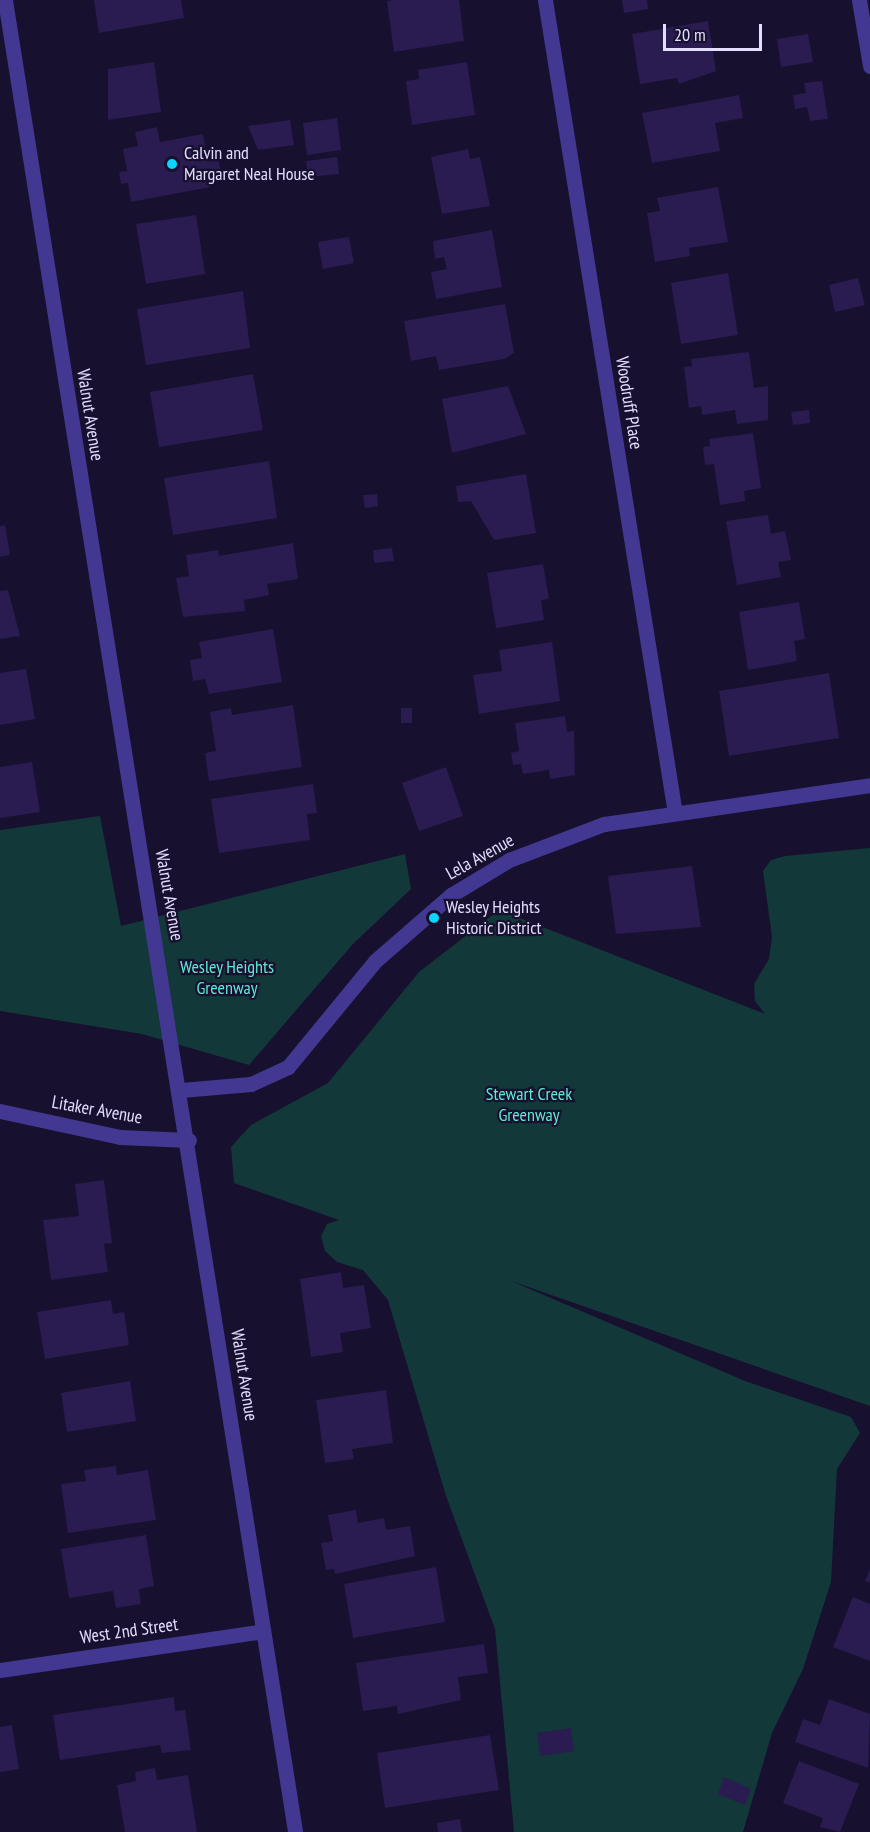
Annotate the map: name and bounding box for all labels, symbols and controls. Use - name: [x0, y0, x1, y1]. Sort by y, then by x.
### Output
- scale bar: [666, 12, 765, 50]
- text: 20 m: [674, 23, 706, 46]
- place label: Calvin and Margaret Neal House: [184, 143, 315, 186]
- marker: Calvin and Margaret Neal House: [165, 157, 179, 171]
- street label: Woodruff Place: [611, 355, 647, 451]
- street label: Walnut Avenue: [72, 367, 108, 463]
- street label: Lela Avenue: [442, 829, 518, 885]
- street label: Walnut Avenue: [150, 847, 188, 943]
- place label: Wesley Heights Historic District: [446, 897, 542, 940]
- marker: Wesley Heights Historic District: [427, 911, 441, 925]
- park label: Wesley Heights Greenway: [180, 957, 274, 1000]
- park label: Stewart Creek Greenway: [486, 1084, 572, 1126]
- street label: Litaker Avenue: [50, 1091, 144, 1129]
- street label: Walnut Avenue: [226, 1327, 262, 1423]
- street label: West 2nd Street: [79, 1613, 179, 1649]

